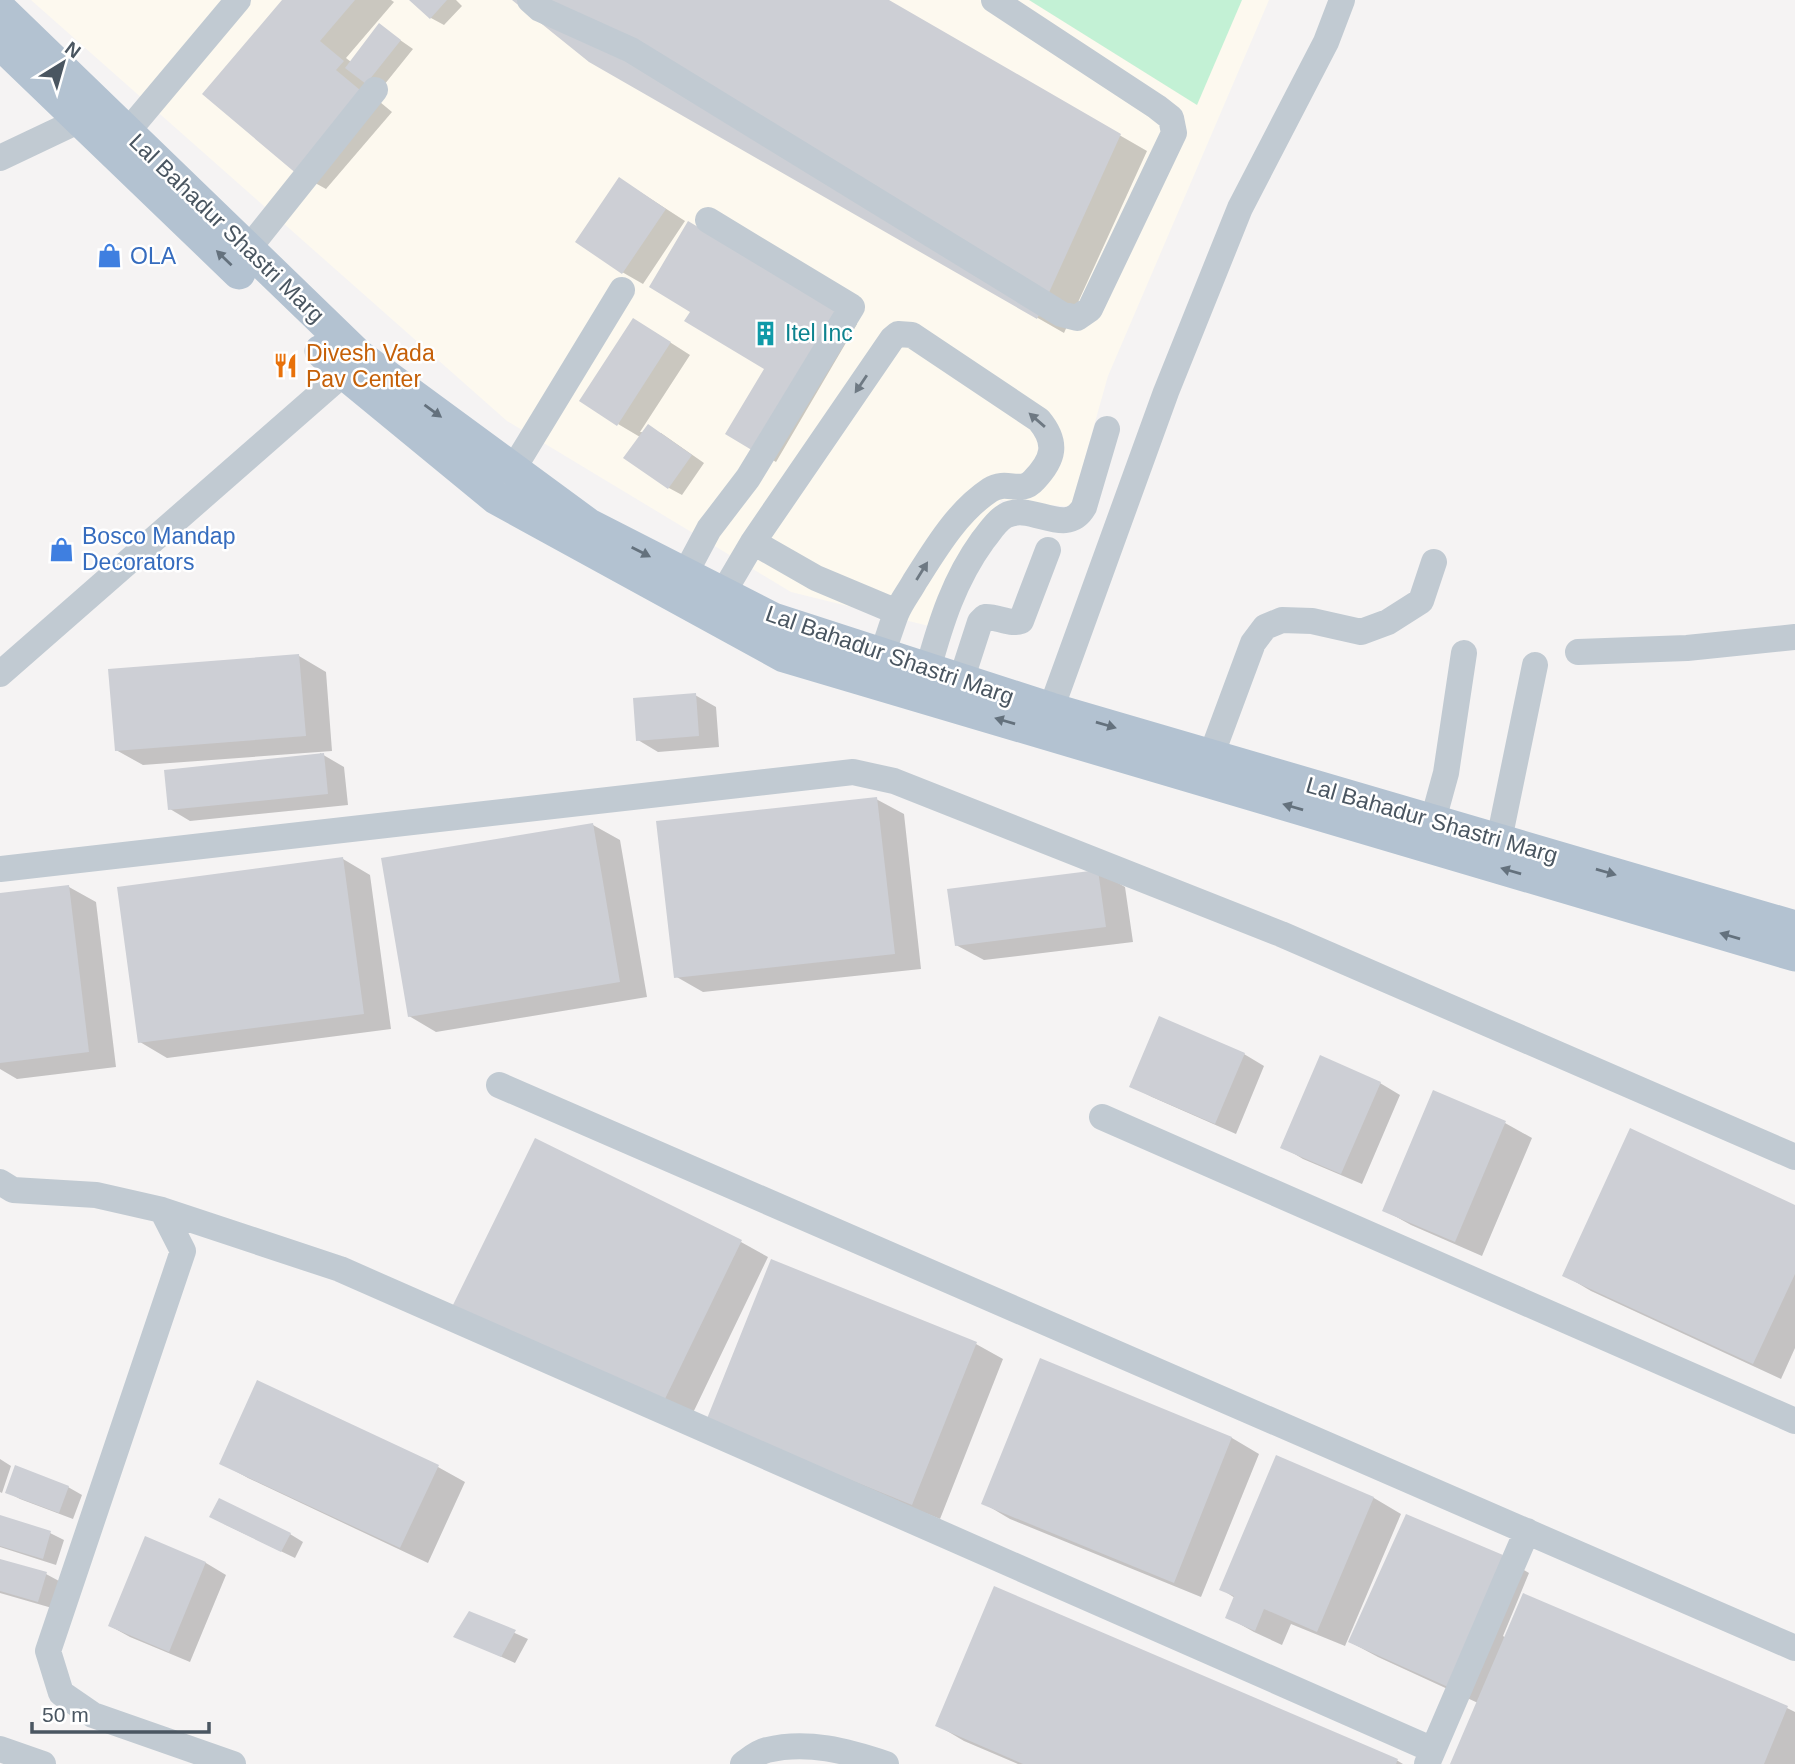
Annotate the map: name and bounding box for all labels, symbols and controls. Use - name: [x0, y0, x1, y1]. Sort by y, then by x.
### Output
- north arrow: [28, 28, 98, 98]
- text: N: [61, 37, 85, 62]
- street label: Lal Bahadur Shastri Marg: [124, 128, 330, 328]
- shop icon: OLA: [96, 242, 124, 270]
- place label: OLA: [130, 243, 177, 269]
- one-way arrow: [216, 251, 233, 267]
- building icon: Itel Inc: [751, 319, 779, 347]
- place label: Itel Inc: [785, 320, 853, 346]
- place label: Divesh Vada Pav Center: [306, 340, 435, 392]
- restaurant icon: Divesh Vada Pav Center: [272, 352, 300, 380]
- one-way arrow: [854, 375, 868, 393]
- one-way arrow: [424, 404, 442, 418]
- one-way arrow: [1028, 412, 1046, 428]
- place label: Bosco Mandap Decorators: [82, 523, 235, 575]
- shop icon: Bosco Mandap Decorators: [48, 535, 76, 563]
- one-way arrow: [632, 546, 651, 558]
- one-way arrow: [915, 562, 928, 581]
- street label: Lal Bahadur Shastri Marg: [762, 600, 1018, 710]
- one-way arrow: [994, 716, 1015, 726]
- one-way arrow: [1096, 720, 1117, 730]
- street label: Lal Bahadur Shastri Marg: [1303, 772, 1561, 868]
- one-way arrow: [1283, 801, 1304, 811]
- one-way arrow: [1501, 866, 1522, 876]
- one-way arrow: [1596, 867, 1617, 877]
- one-way arrow: [1719, 930, 1740, 940]
- scale bar: [32, 1690, 208, 1734]
- text: 50 m: [42, 1703, 89, 1726]

